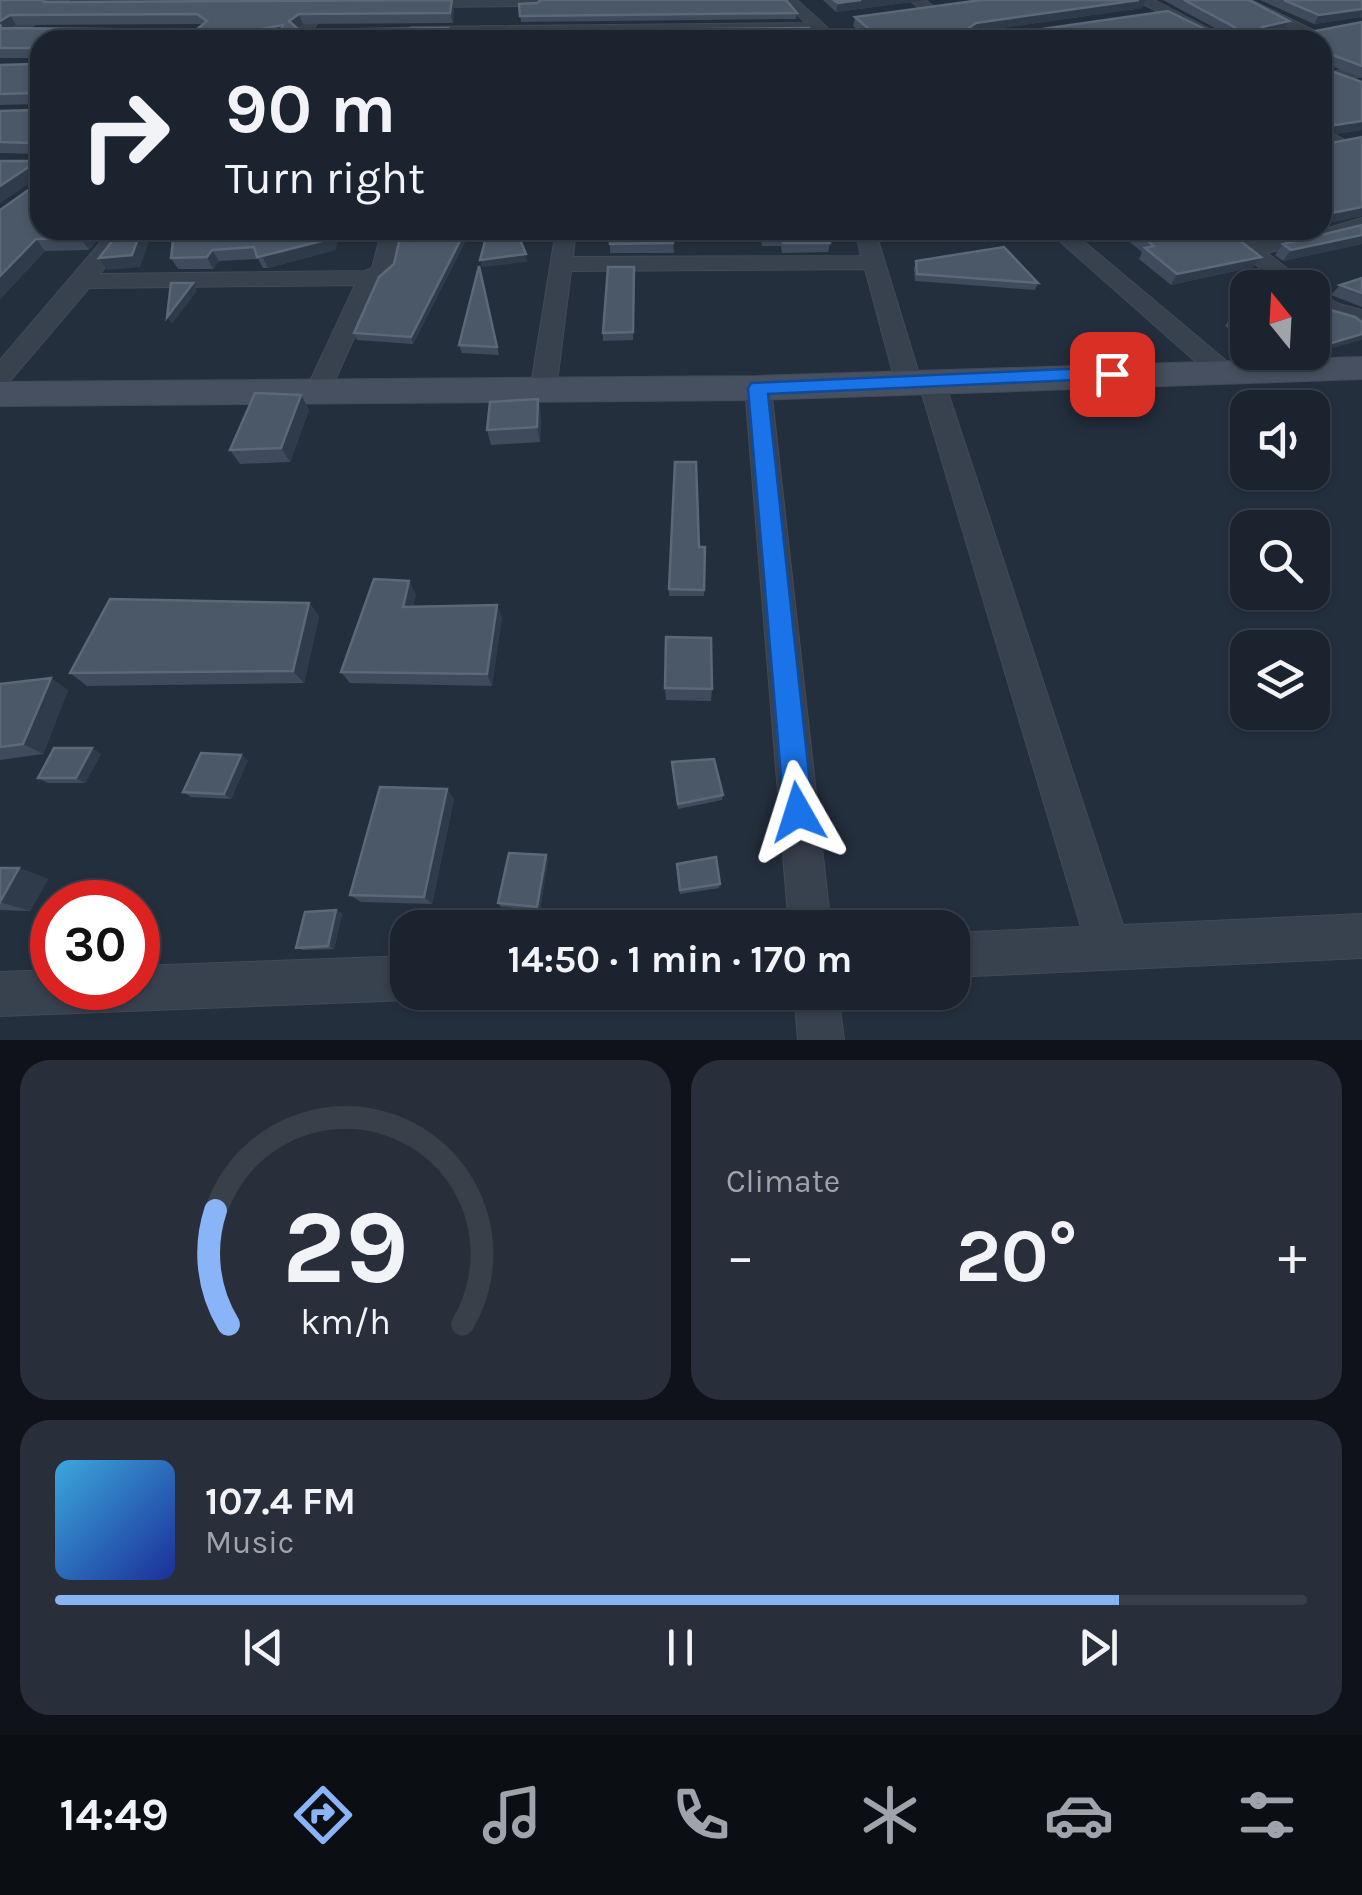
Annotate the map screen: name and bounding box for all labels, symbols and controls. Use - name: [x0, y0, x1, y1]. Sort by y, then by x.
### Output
- text: 90 m: [225, 68, 396, 150]
- icon: right: [60, 70, 190, 200]
- text: Turn right: [225, 152, 425, 204]
- north arrow: [1230, 270, 1330, 370]
- map controls: [1230, 270, 1330, 730]
- pin: [1070, 332, 1155, 417]
- icon: arrive: [1085, 347, 1140, 402]
- button: sound: [1230, 390, 1330, 490]
- button: search: [1230, 510, 1330, 610]
- button: layers: [1230, 630, 1330, 730]
- position arrow: [746, 760, 850, 864]
- speed limit sign: 30: [30, 880, 160, 1010]
- text: 14:50 · 1 min · 170 m: [508, 937, 852, 982]
- text: Climate: [726, 1163, 840, 1200]
- text: 29: [282, 1187, 409, 1308]
- text: 20°: [956, 1212, 1077, 1300]
- text: −: [726, 1224, 755, 1288]
- text: +: [1278, 1224, 1307, 1288]
- text: km/h: [300, 1301, 391, 1343]
- text: 107.4 FM: [205, 1479, 356, 1524]
- text: Music: [205, 1524, 294, 1561]
- icon: previous: [236, 1620, 291, 1675]
- icon: pause: [653, 1620, 708, 1675]
- icon: next: [1071, 1620, 1126, 1675]
- icon: directions: [288, 1780, 358, 1850]
- icon: music: [477, 1780, 547, 1850]
- icon: phone: [666, 1780, 736, 1850]
- icon: climate: [855, 1780, 925, 1850]
- icon: car: [1044, 1780, 1114, 1850]
- icon: filters: [1232, 1780, 1302, 1850]
- text: 14:49: [59, 1789, 169, 1841]

